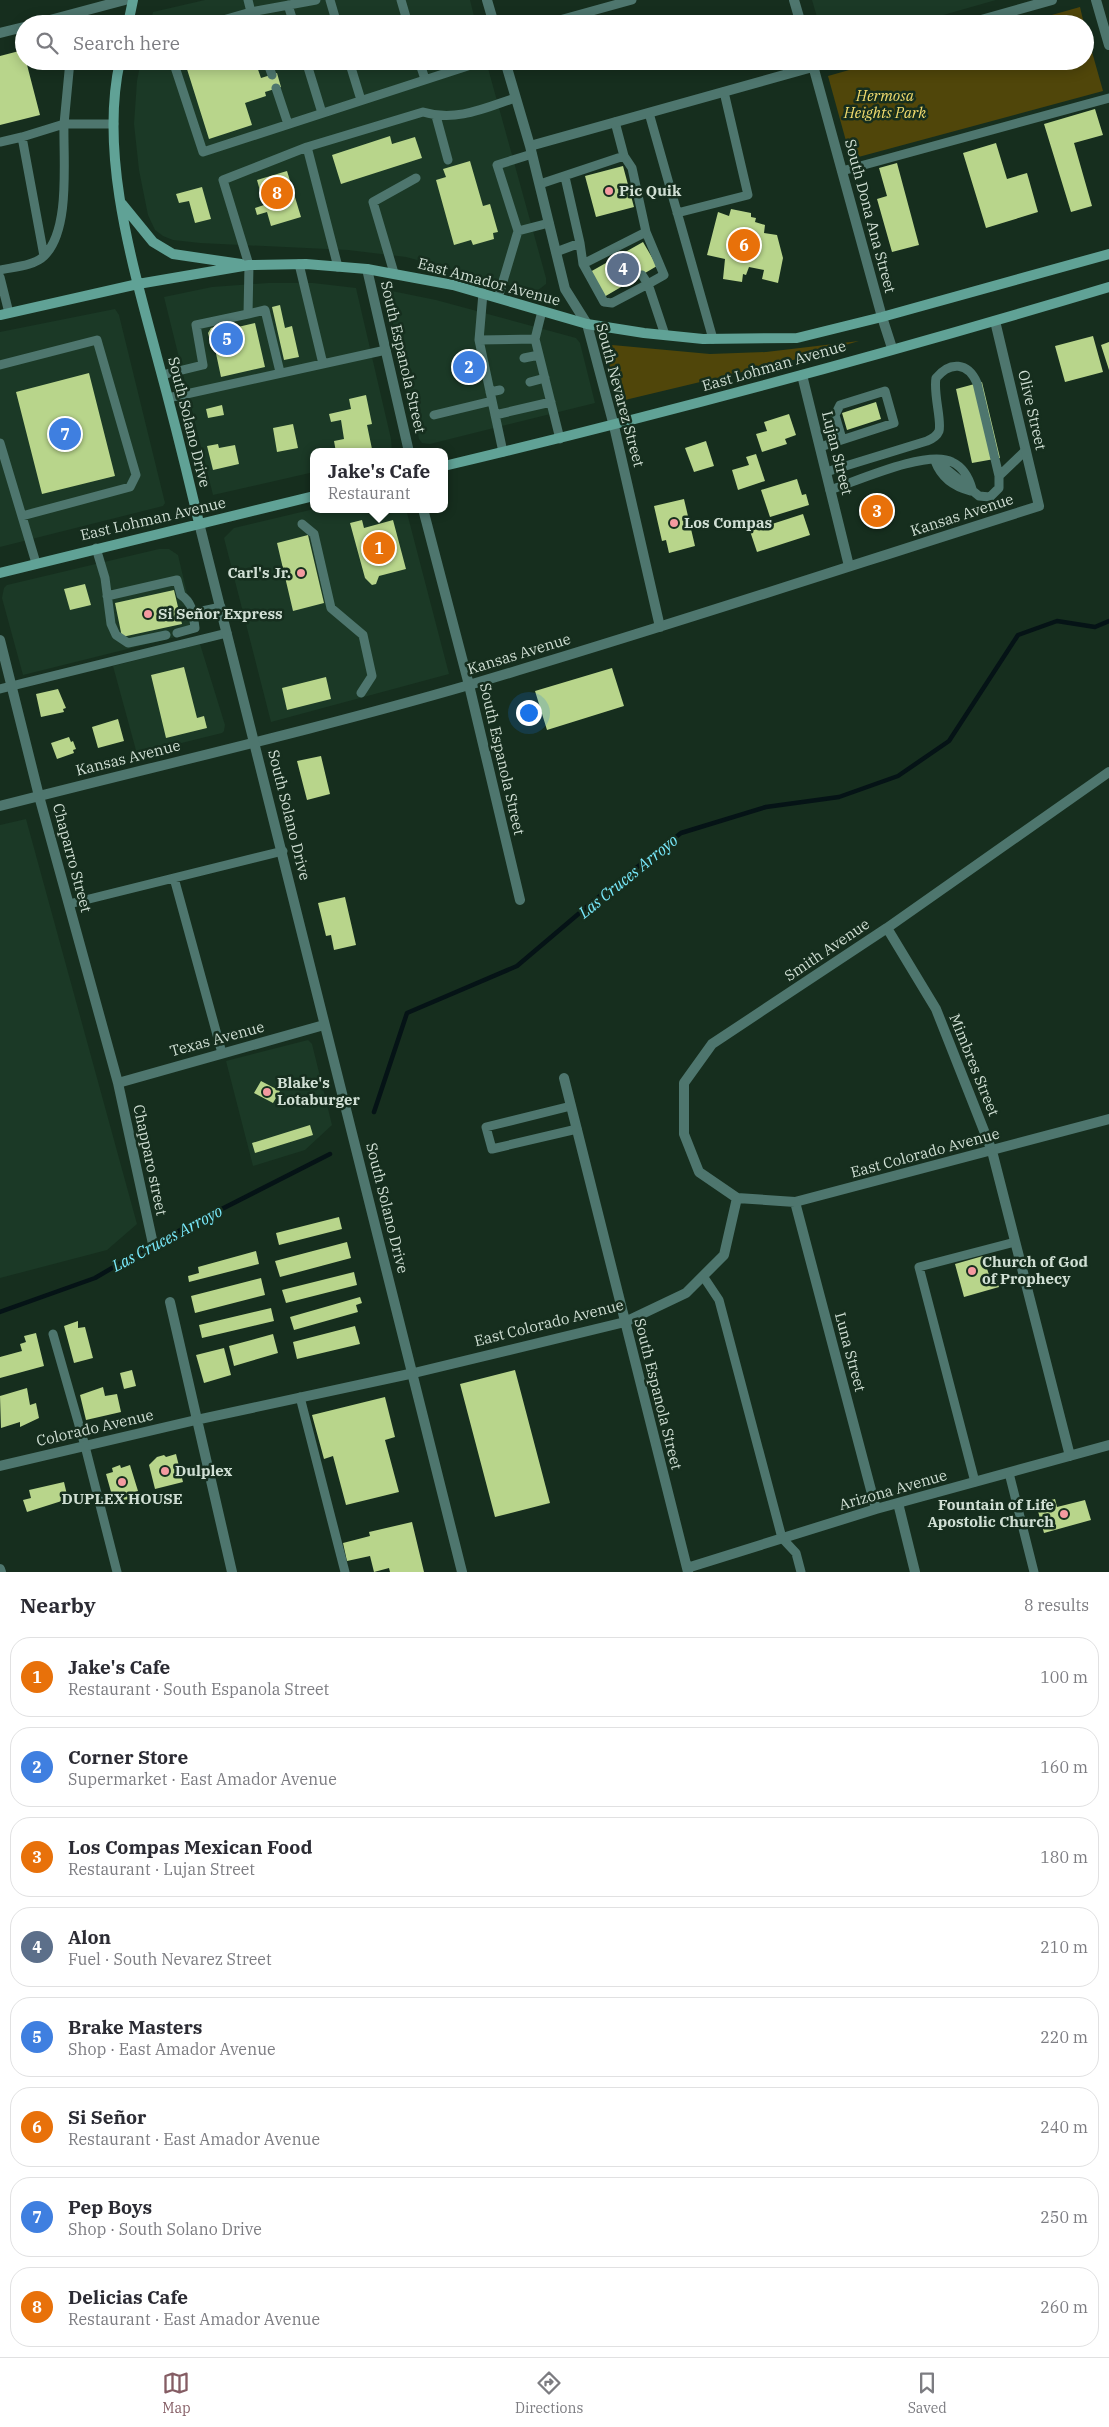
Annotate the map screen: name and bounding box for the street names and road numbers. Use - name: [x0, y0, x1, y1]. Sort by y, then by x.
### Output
- street label: South Dona Ana Street: [841, 137, 900, 295]
- street label: East Amador Avenue: [416, 253, 563, 310]
- street label: South Espanola Street: [377, 279, 430, 435]
- street label: South Nevarez Street: [592, 321, 649, 469]
- street label: East Lohman Avenue: [700, 336, 848, 395]
- street label: South Solano Drive: [164, 355, 215, 489]
- street label: Olive Street: [1014, 368, 1051, 452]
- street label: Lujan Street: [818, 409, 857, 497]
- street label: Kansas Avenue: [908, 489, 1016, 540]
- street label: East Lohman Avenue: [78, 493, 228, 545]
- street label: Kansas Avenue: [465, 629, 573, 678]
- street label: South Espanola Street: [476, 681, 529, 837]
- street label: Kansas Avenue: [74, 735, 182, 780]
- street label: South Solano Drive: [264, 748, 315, 882]
- street label: Chaparro Street: [49, 801, 96, 915]
- street label: Smith Avenue: [780, 914, 873, 985]
- street label: Mimbres Street: [945, 1011, 1004, 1119]
- street label: Texas Avenue: [167, 1017, 266, 1060]
- street label: Chapparo street: [129, 1103, 172, 1217]
- street label: East Colorado Avenue: [848, 1123, 1001, 1182]
- street label: South Solano Drive: [362, 1141, 413, 1275]
- street label: East Colorado Avenue: [472, 1295, 626, 1350]
- street label: Luna Street: [831, 1310, 870, 1394]
- street label: South Espanola Street: [630, 1316, 687, 1472]
- street label: Colorado Avenue: [34, 1405, 155, 1450]
- street label: Arizona Avenue: [837, 1465, 949, 1514]

